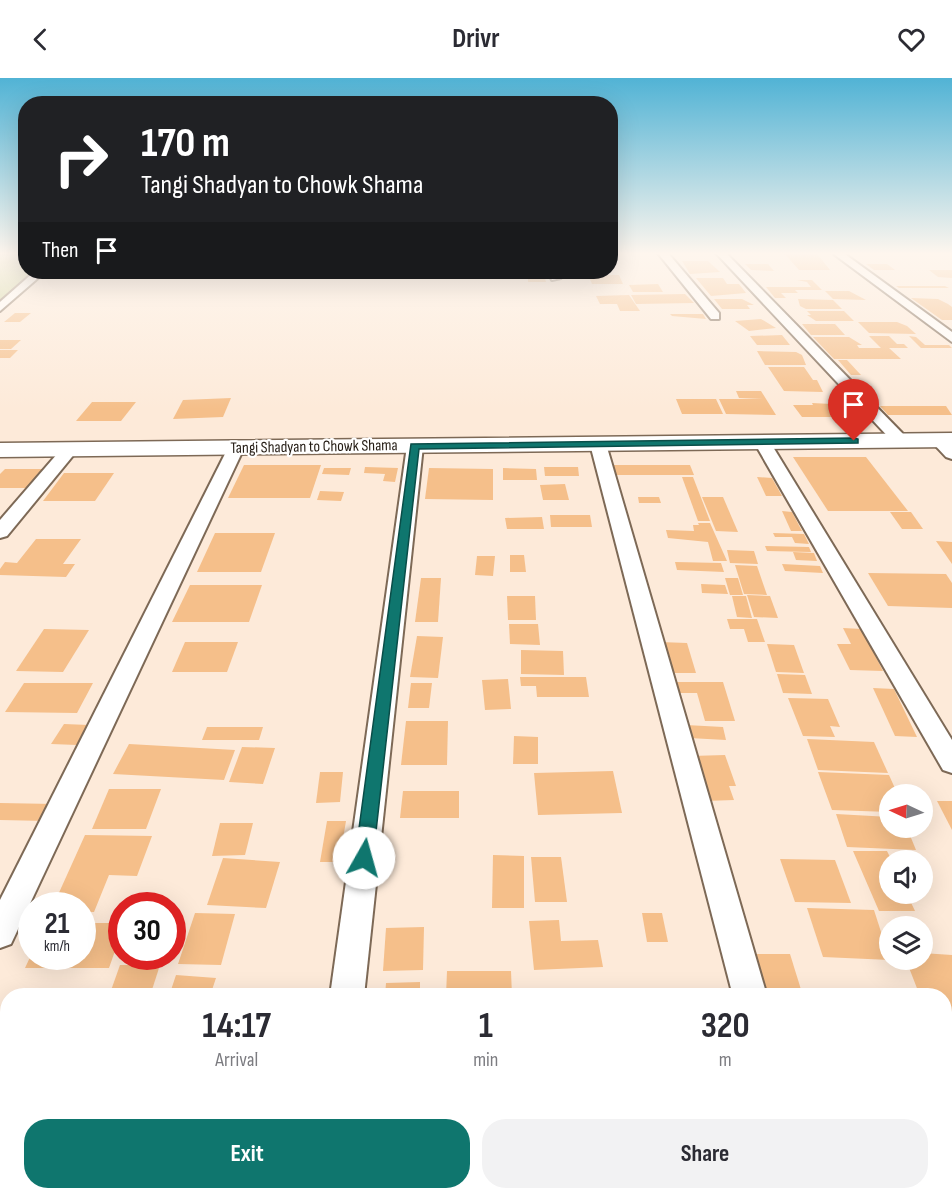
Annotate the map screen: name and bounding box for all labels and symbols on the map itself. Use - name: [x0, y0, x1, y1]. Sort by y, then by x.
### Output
- pin: [828, 379, 879, 441]
- street label: Tangi Shadyan to Chowk Shama: [230, 436, 398, 458]
- north arrow: [879, 784, 933, 838]
- position arrow: [332, 826, 396, 890]
- speed limit sign: 30: [108, 892, 186, 970]

